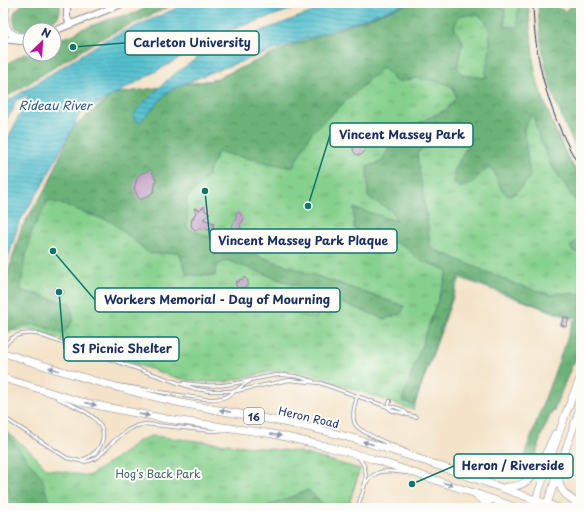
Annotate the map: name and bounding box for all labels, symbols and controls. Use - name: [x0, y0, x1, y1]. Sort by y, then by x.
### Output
- north arrow: [22, 22, 62, 62]
- text: N: [39, 23, 54, 42]
- callout: Carleton University: [125, 31, 259, 55]
- text: Carleton University: [133, 33, 251, 51]
- water label: Rideau River: [19, 96, 93, 114]
- callout: Vincent Massey Park: [330, 123, 473, 147]
- text: Vincent Massey Park: [339, 125, 465, 143]
- callout: Vincent Massey Park Plaque: [210, 229, 397, 253]
- text: Vincent Massey Park Plaque: [218, 231, 389, 249]
- callout: Workers Memorial - Day of Mourning: [95, 288, 340, 312]
- text: Workers Memorial - Day of Mourning: [104, 290, 330, 308]
- callout: S1 Picnic Shelter: [64, 337, 179, 361]
- text: S1 Picnic Shelter: [72, 339, 173, 357]
- one-way arrow: [47, 366, 59, 372]
- one-way arrow: [86, 401, 98, 407]
- street label: Heron Road: [277, 402, 341, 432]
- one-way arrow: [219, 408, 231, 414]
- road number: 16: [244, 408, 264, 424]
- one-way arrow: [138, 412, 150, 418]
- one-way arrow: [270, 432, 282, 438]
- one-way arrow: [362, 440, 374, 446]
- callout: Heron / Riverside: [454, 454, 573, 478]
- text: Heron / Riverside: [462, 456, 565, 474]
- park label: Hog's Back Park: [115, 465, 201, 482]
- one-way arrow: [443, 481, 455, 487]

